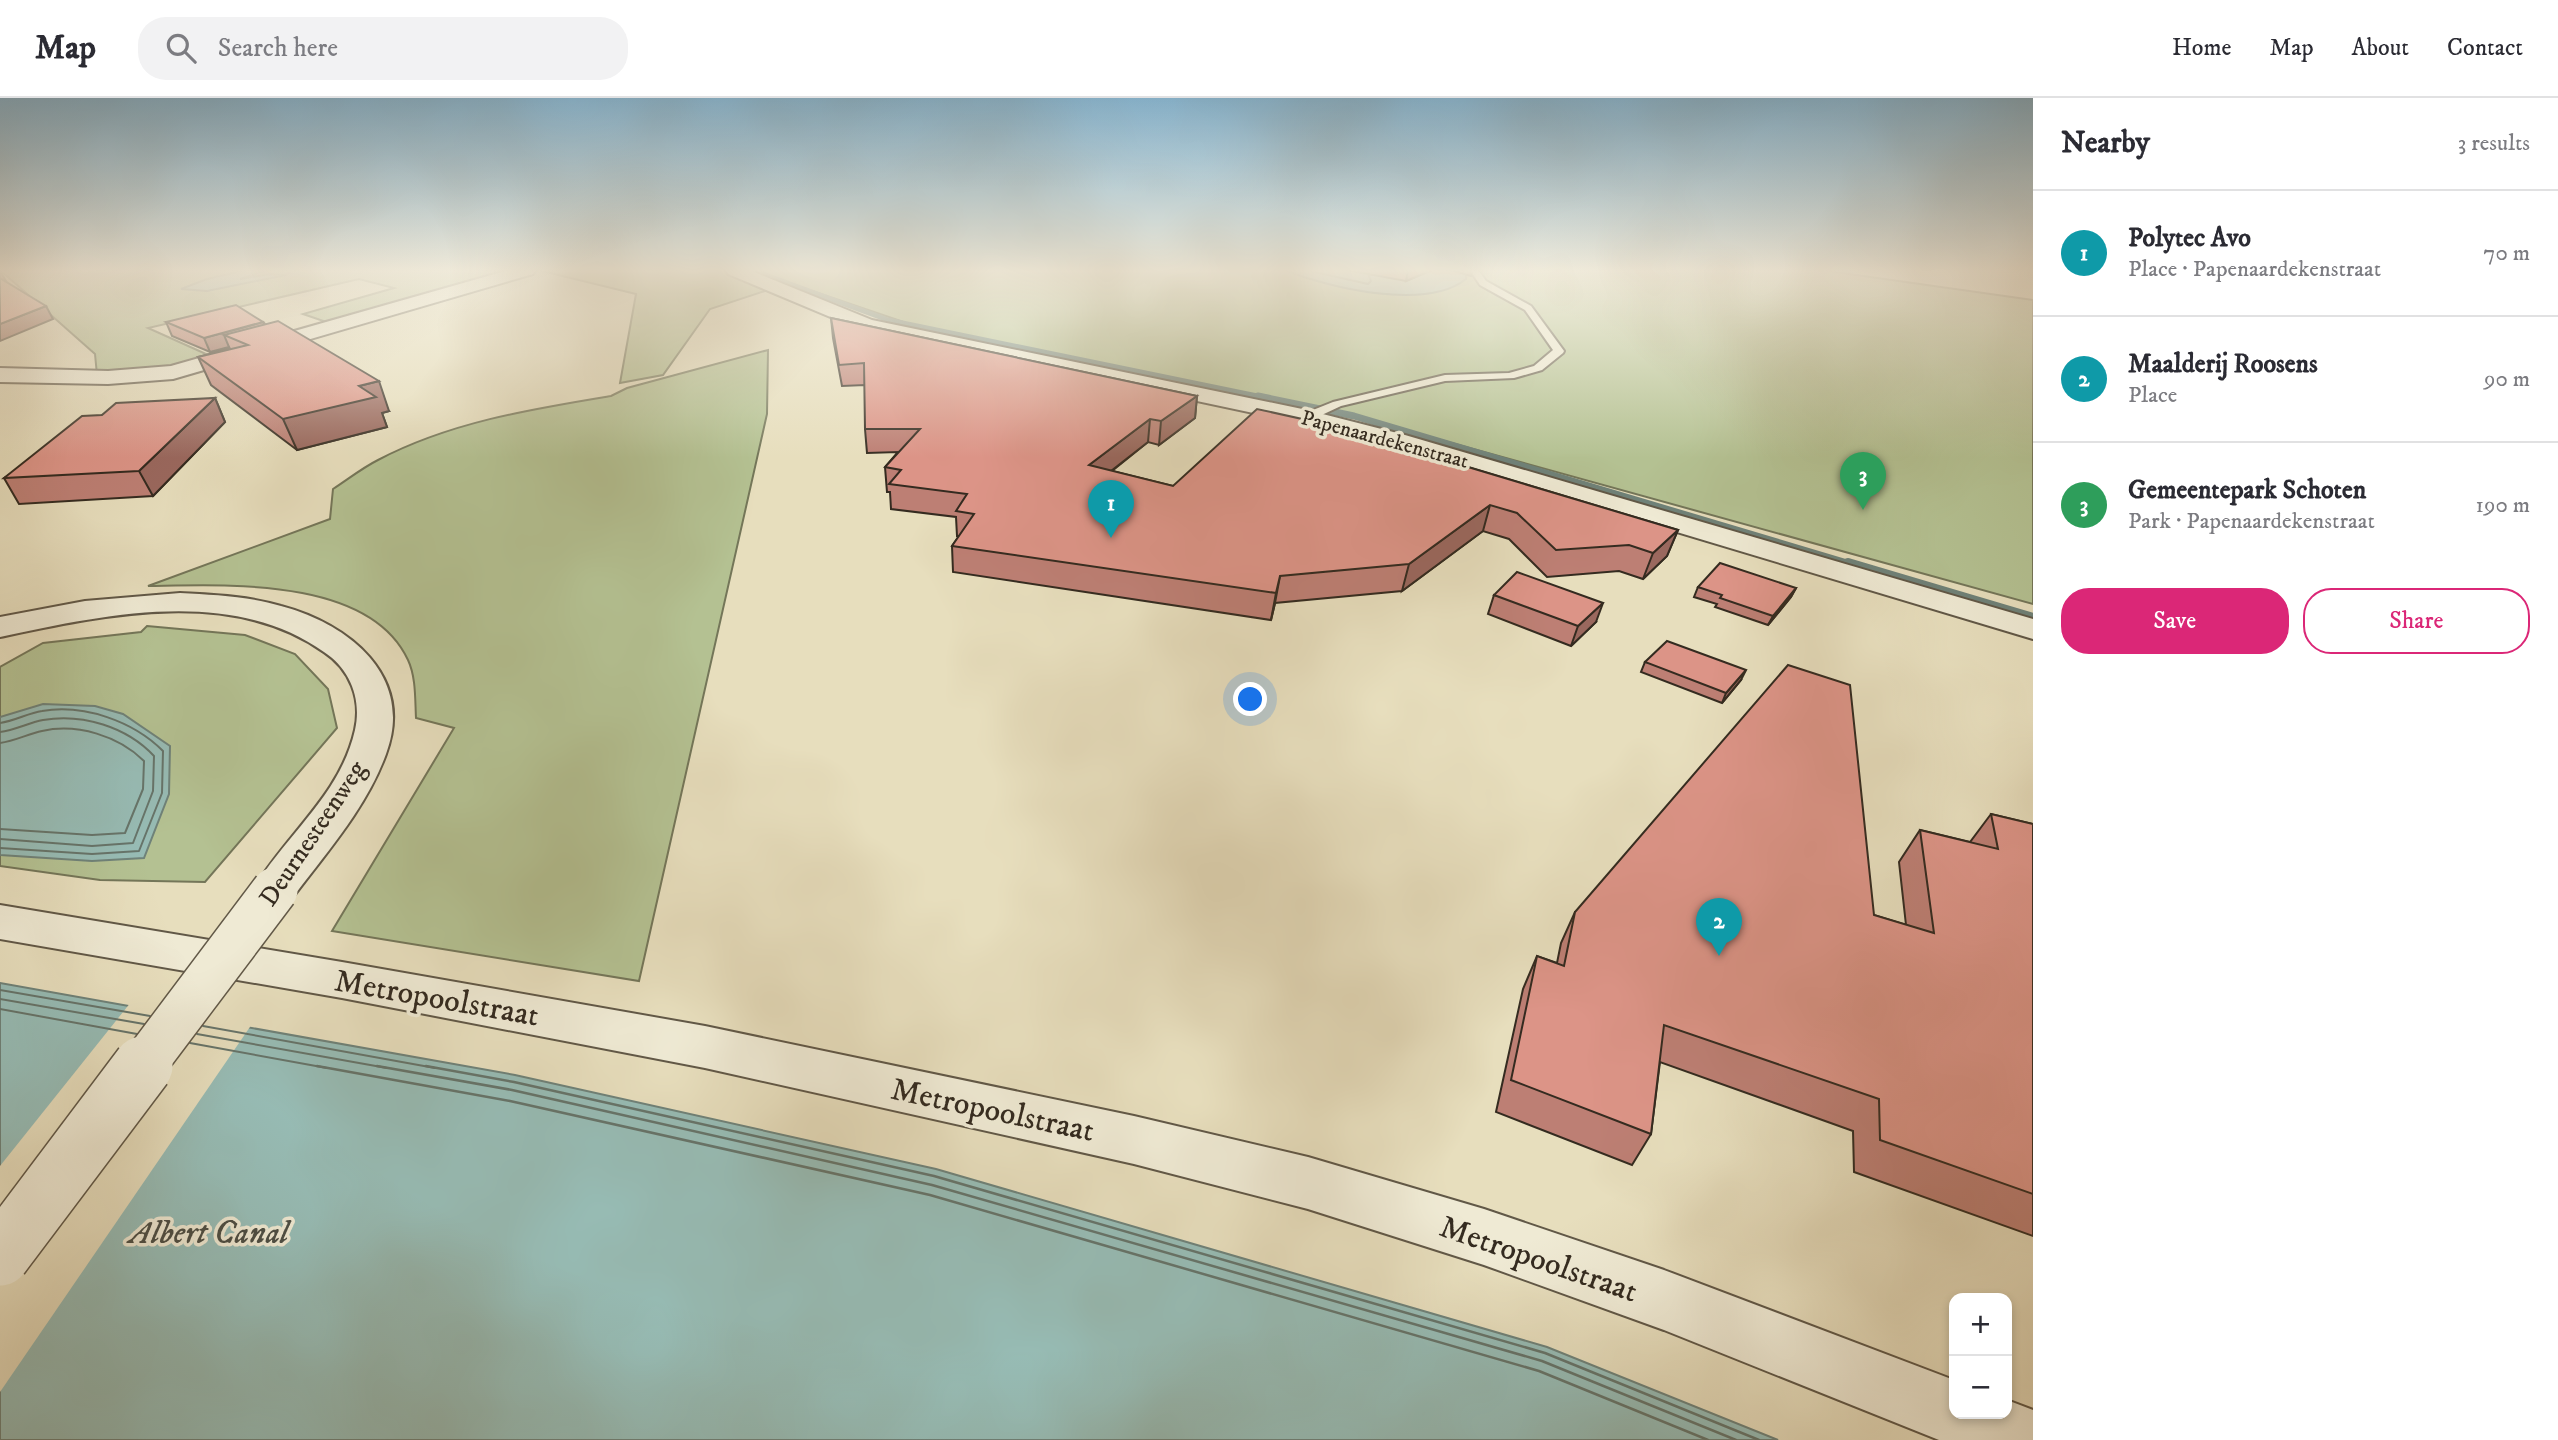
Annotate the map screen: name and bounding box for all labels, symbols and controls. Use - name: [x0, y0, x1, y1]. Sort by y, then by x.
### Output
- search box: [138, 17, 628, 80]
- text: Map: [35, 28, 96, 69]
- icon: search: [162, 29, 200, 67]
- text: Search here: [218, 32, 338, 65]
- text: Home: [2172, 33, 2231, 63]
- text: Map: [2269, 33, 2314, 63]
- text: About: [2352, 33, 2409, 63]
- text: Contact: [2447, 33, 2523, 63]
- text: Nearby: [2061, 125, 2150, 162]
- text: 3 results: [2458, 129, 2530, 158]
- text: Polytec Avo: [2128, 222, 2251, 255]
- text: 1: [2080, 239, 2088, 268]
- text: 70 m: [2483, 239, 2530, 268]
- text: Place · Papenaardekenstraat: [2128, 255, 2381, 284]
- text: Maalderij Roosens: [2128, 348, 2318, 381]
- text: 2: [2078, 365, 2090, 394]
- text: 90 m: [2484, 365, 2530, 394]
- text: Place: [2128, 381, 2177, 410]
- street label: Papenaardekenstraat: [1298, 405, 1471, 475]
- pin: 3: [1840, 452, 1886, 510]
- text: Gemeentepark Schoten: [2128, 474, 2366, 507]
- pin: 1: [1088, 480, 1134, 538]
- text: 3: [2080, 491, 2088, 520]
- text: 190 m: [2476, 491, 2530, 520]
- text: Park · Papenaardekenstraat: [2128, 507, 2375, 536]
- button: Save: [2061, 588, 2289, 654]
- button: Share: [2303, 588, 2530, 654]
- your location: [1233, 682, 1267, 716]
- street label: Deurnesteenweg: [252, 754, 374, 913]
- pin: 2: [1696, 898, 1742, 956]
- street label: Metropoolstraat: [331, 961, 542, 1037]
- street label: Metropoolstraat: [887, 1070, 1098, 1152]
- street label: Metropoolstraat: [1434, 1207, 1643, 1312]
- water label: Albert Canal: [125, 1213, 292, 1254]
- map controls: [1949, 1293, 2012, 1419]
- button: +: [1949, 1293, 2012, 1356]
- button: −: [1949, 1356, 2012, 1419]

